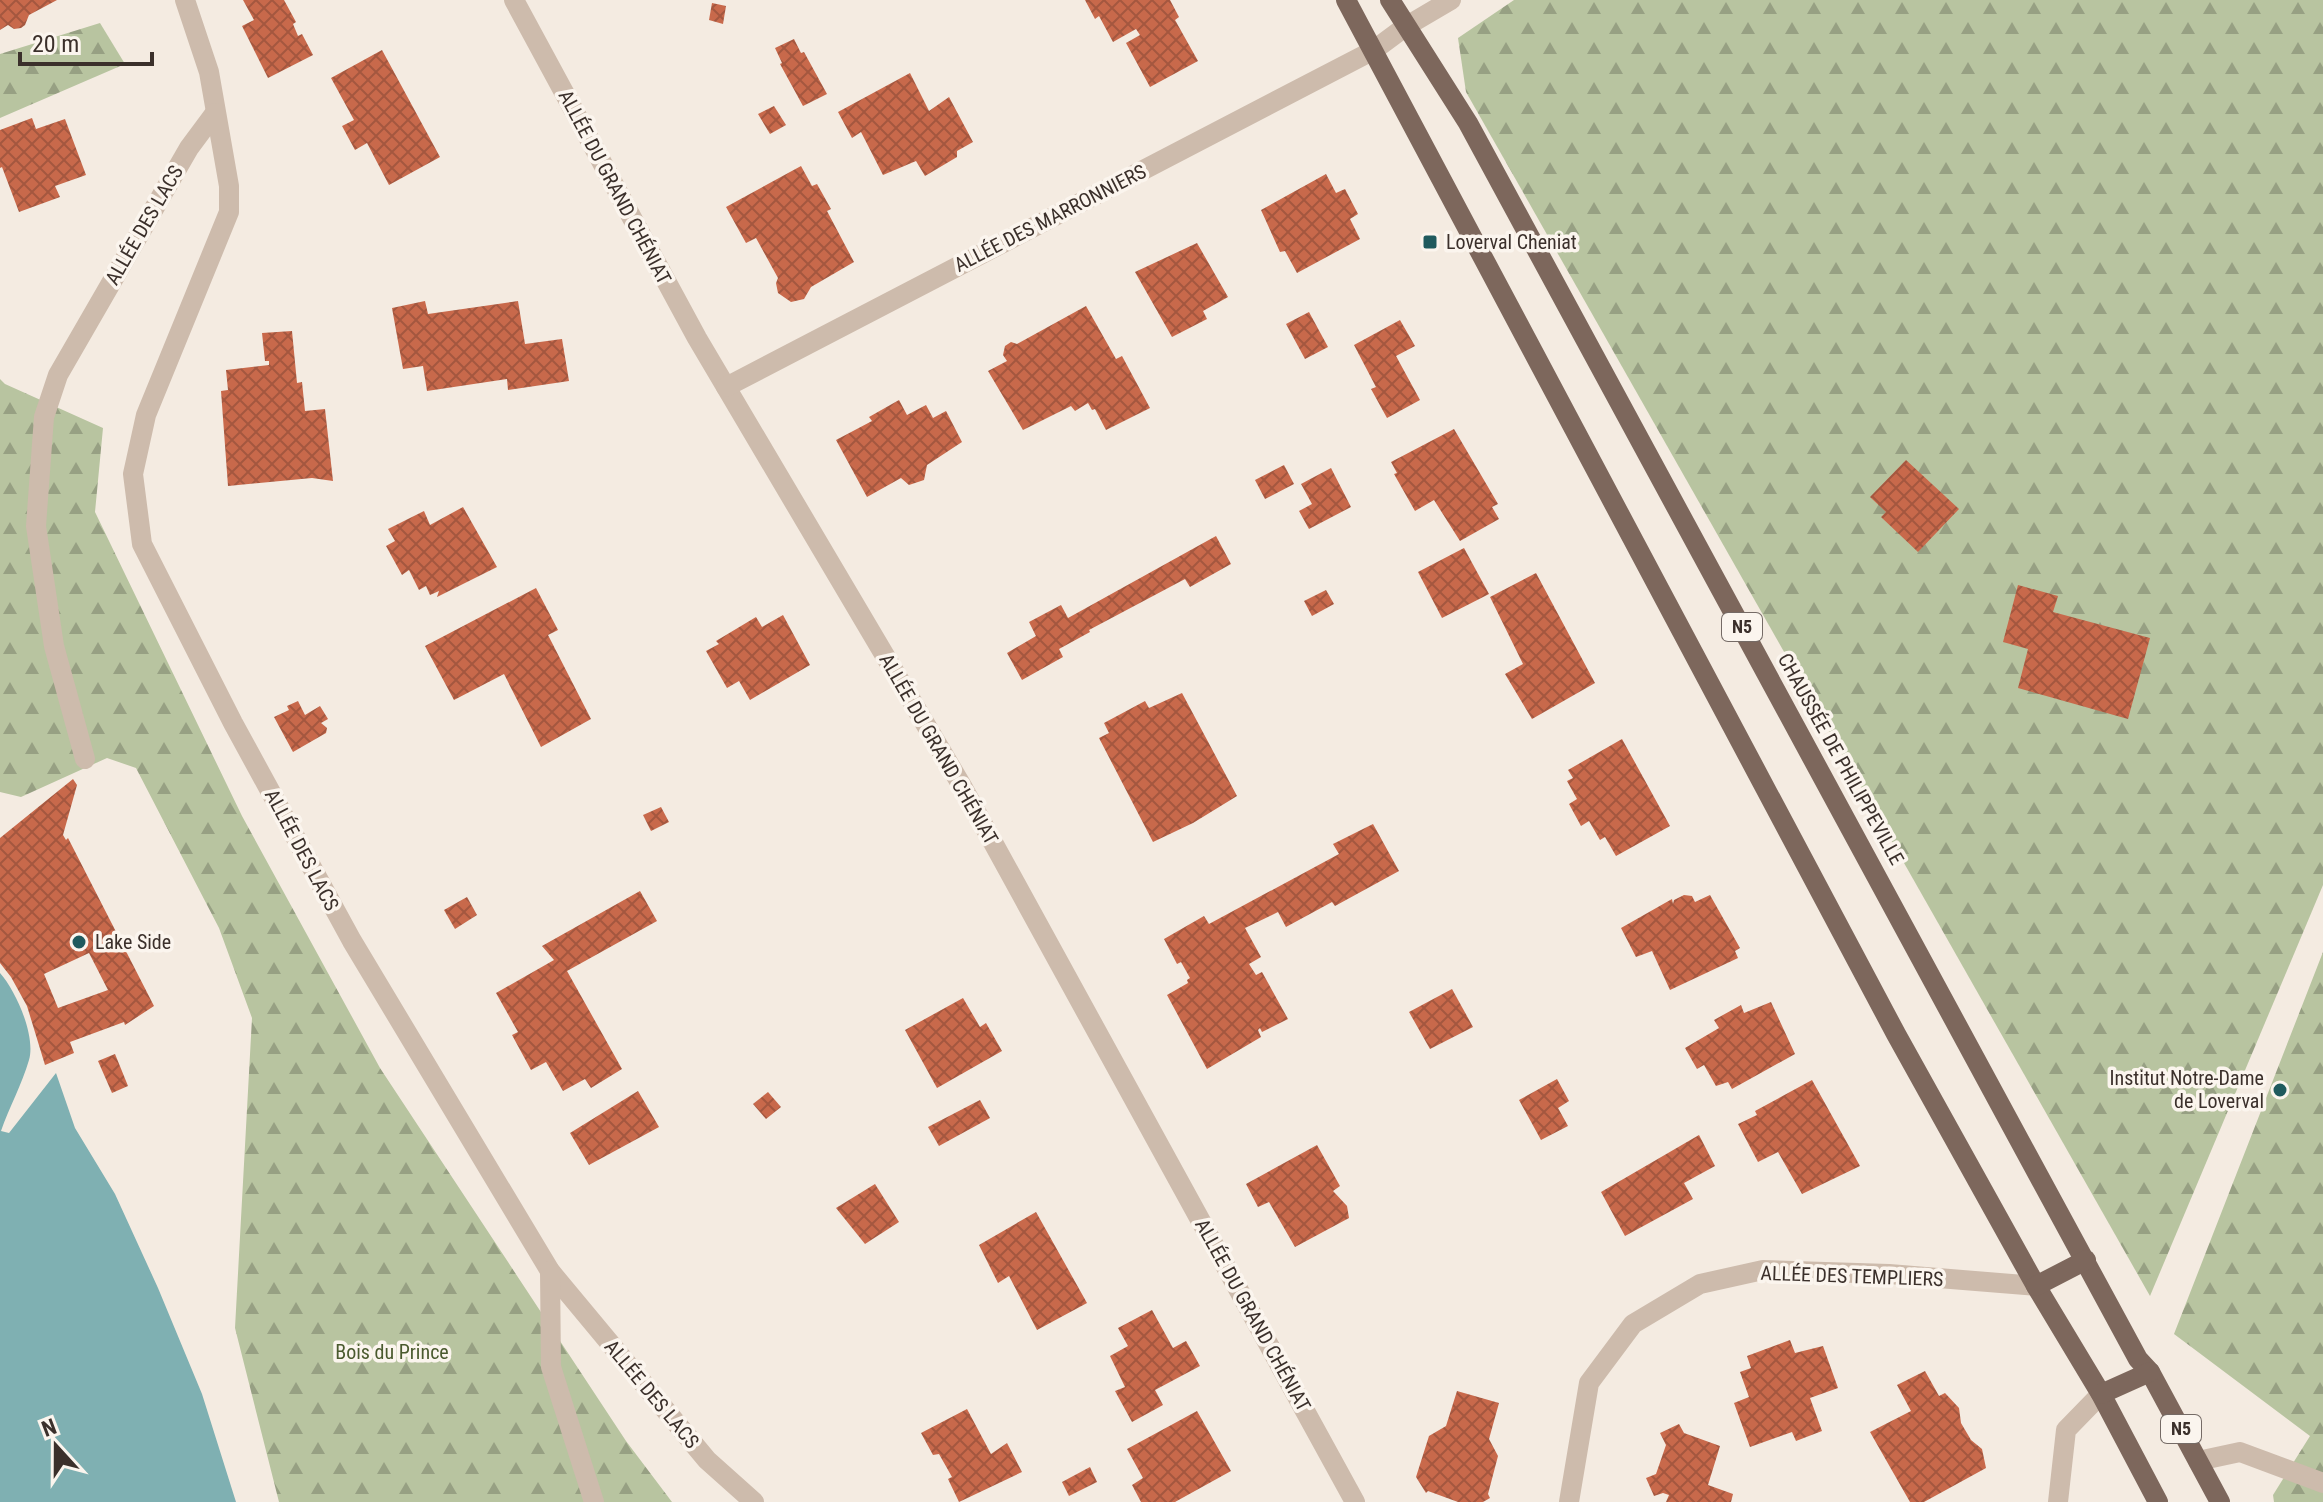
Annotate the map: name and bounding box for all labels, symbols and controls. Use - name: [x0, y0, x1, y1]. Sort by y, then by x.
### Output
- scale bar: [20, 16, 152, 66]
- text: 20 m: [32, 30, 79, 58]
- street label: ALLÉE DU GRAND CHÉNIAT: [554, 86, 676, 288]
- street label: ALLÉE DES MARRONNIERS: [950, 159, 1150, 277]
- street label: ALLÉE DES LACS: [100, 161, 188, 289]
- place label: Loverval Cheniat: [1446, 230, 1577, 254]
- marker: Loverval Cheniat: [1421, 233, 1439, 251]
- road number: N5: [1722, 613, 1762, 641]
- street label: ALLÉE DU GRAND CHÉNIAT: [874, 649, 1004, 849]
- street label: CHAUSSÉE DE PHILIPPEVILLE: [1773, 649, 1909, 869]
- street label: ALLÉE DES LACS: [260, 785, 344, 915]
- place label: Lake Side: [95, 930, 171, 954]
- marker: Lake Side: [70, 933, 88, 951]
- place label: Institut Notre-Dame de Loverval: [2110, 1066, 2264, 1113]
- marker: Institut Notre-Dame de Loverval: [2271, 1081, 2289, 1099]
- street label: ALLÉE DU GRAND CHÉNIAT: [1190, 1214, 1316, 1416]
- street label: ALLÉE DES TEMPLIERS: [1760, 1261, 1944, 1291]
- street label: ALLÉE DES LACS: [600, 1335, 704, 1453]
- park label: Bois du Prince: [335, 1340, 449, 1364]
- north arrow: [16, 1406, 96, 1486]
- text: N: [38, 1414, 60, 1442]
- road number: N5: [2161, 1415, 2201, 1443]

